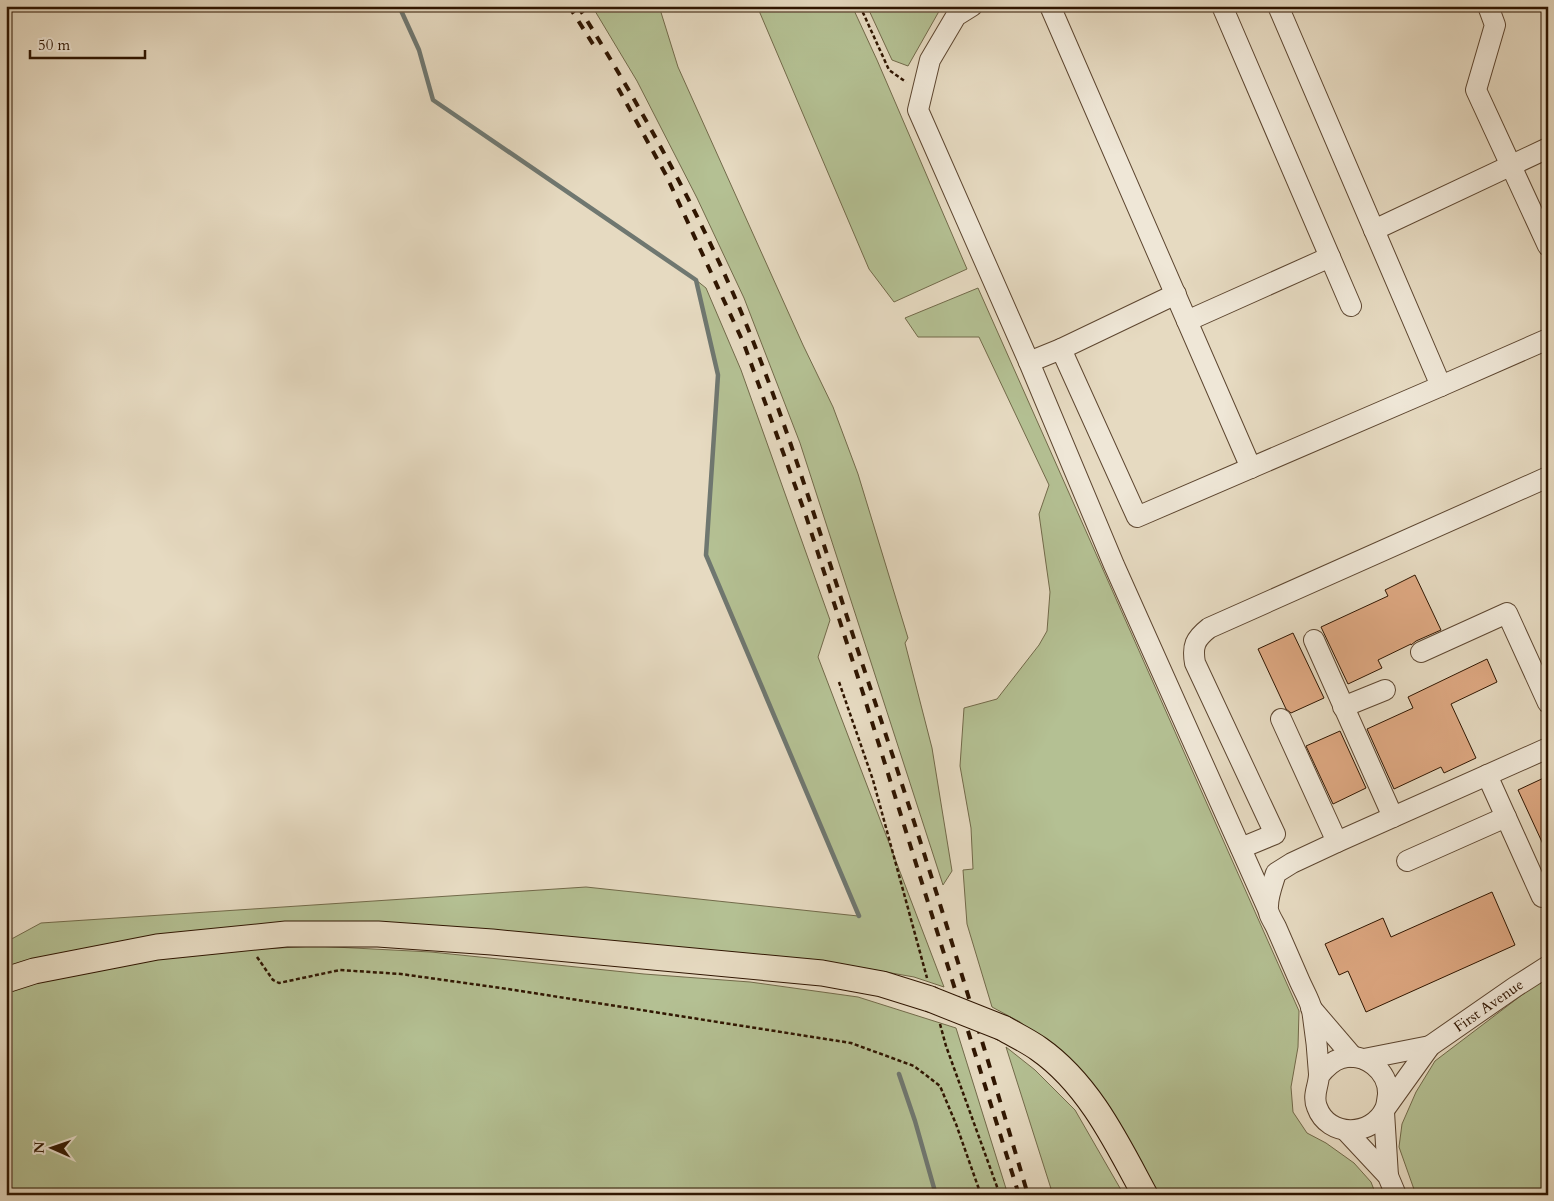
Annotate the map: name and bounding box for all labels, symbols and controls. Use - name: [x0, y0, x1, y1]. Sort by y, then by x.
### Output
- scale bar: [30, 28, 145, 60]
- text: 50 m: [38, 35, 70, 55]
- street label: First Avenue: [1450, 974, 1527, 1037]
- north arrow: [28, 1124, 78, 1174]
- text: N: [30, 1141, 49, 1154]

